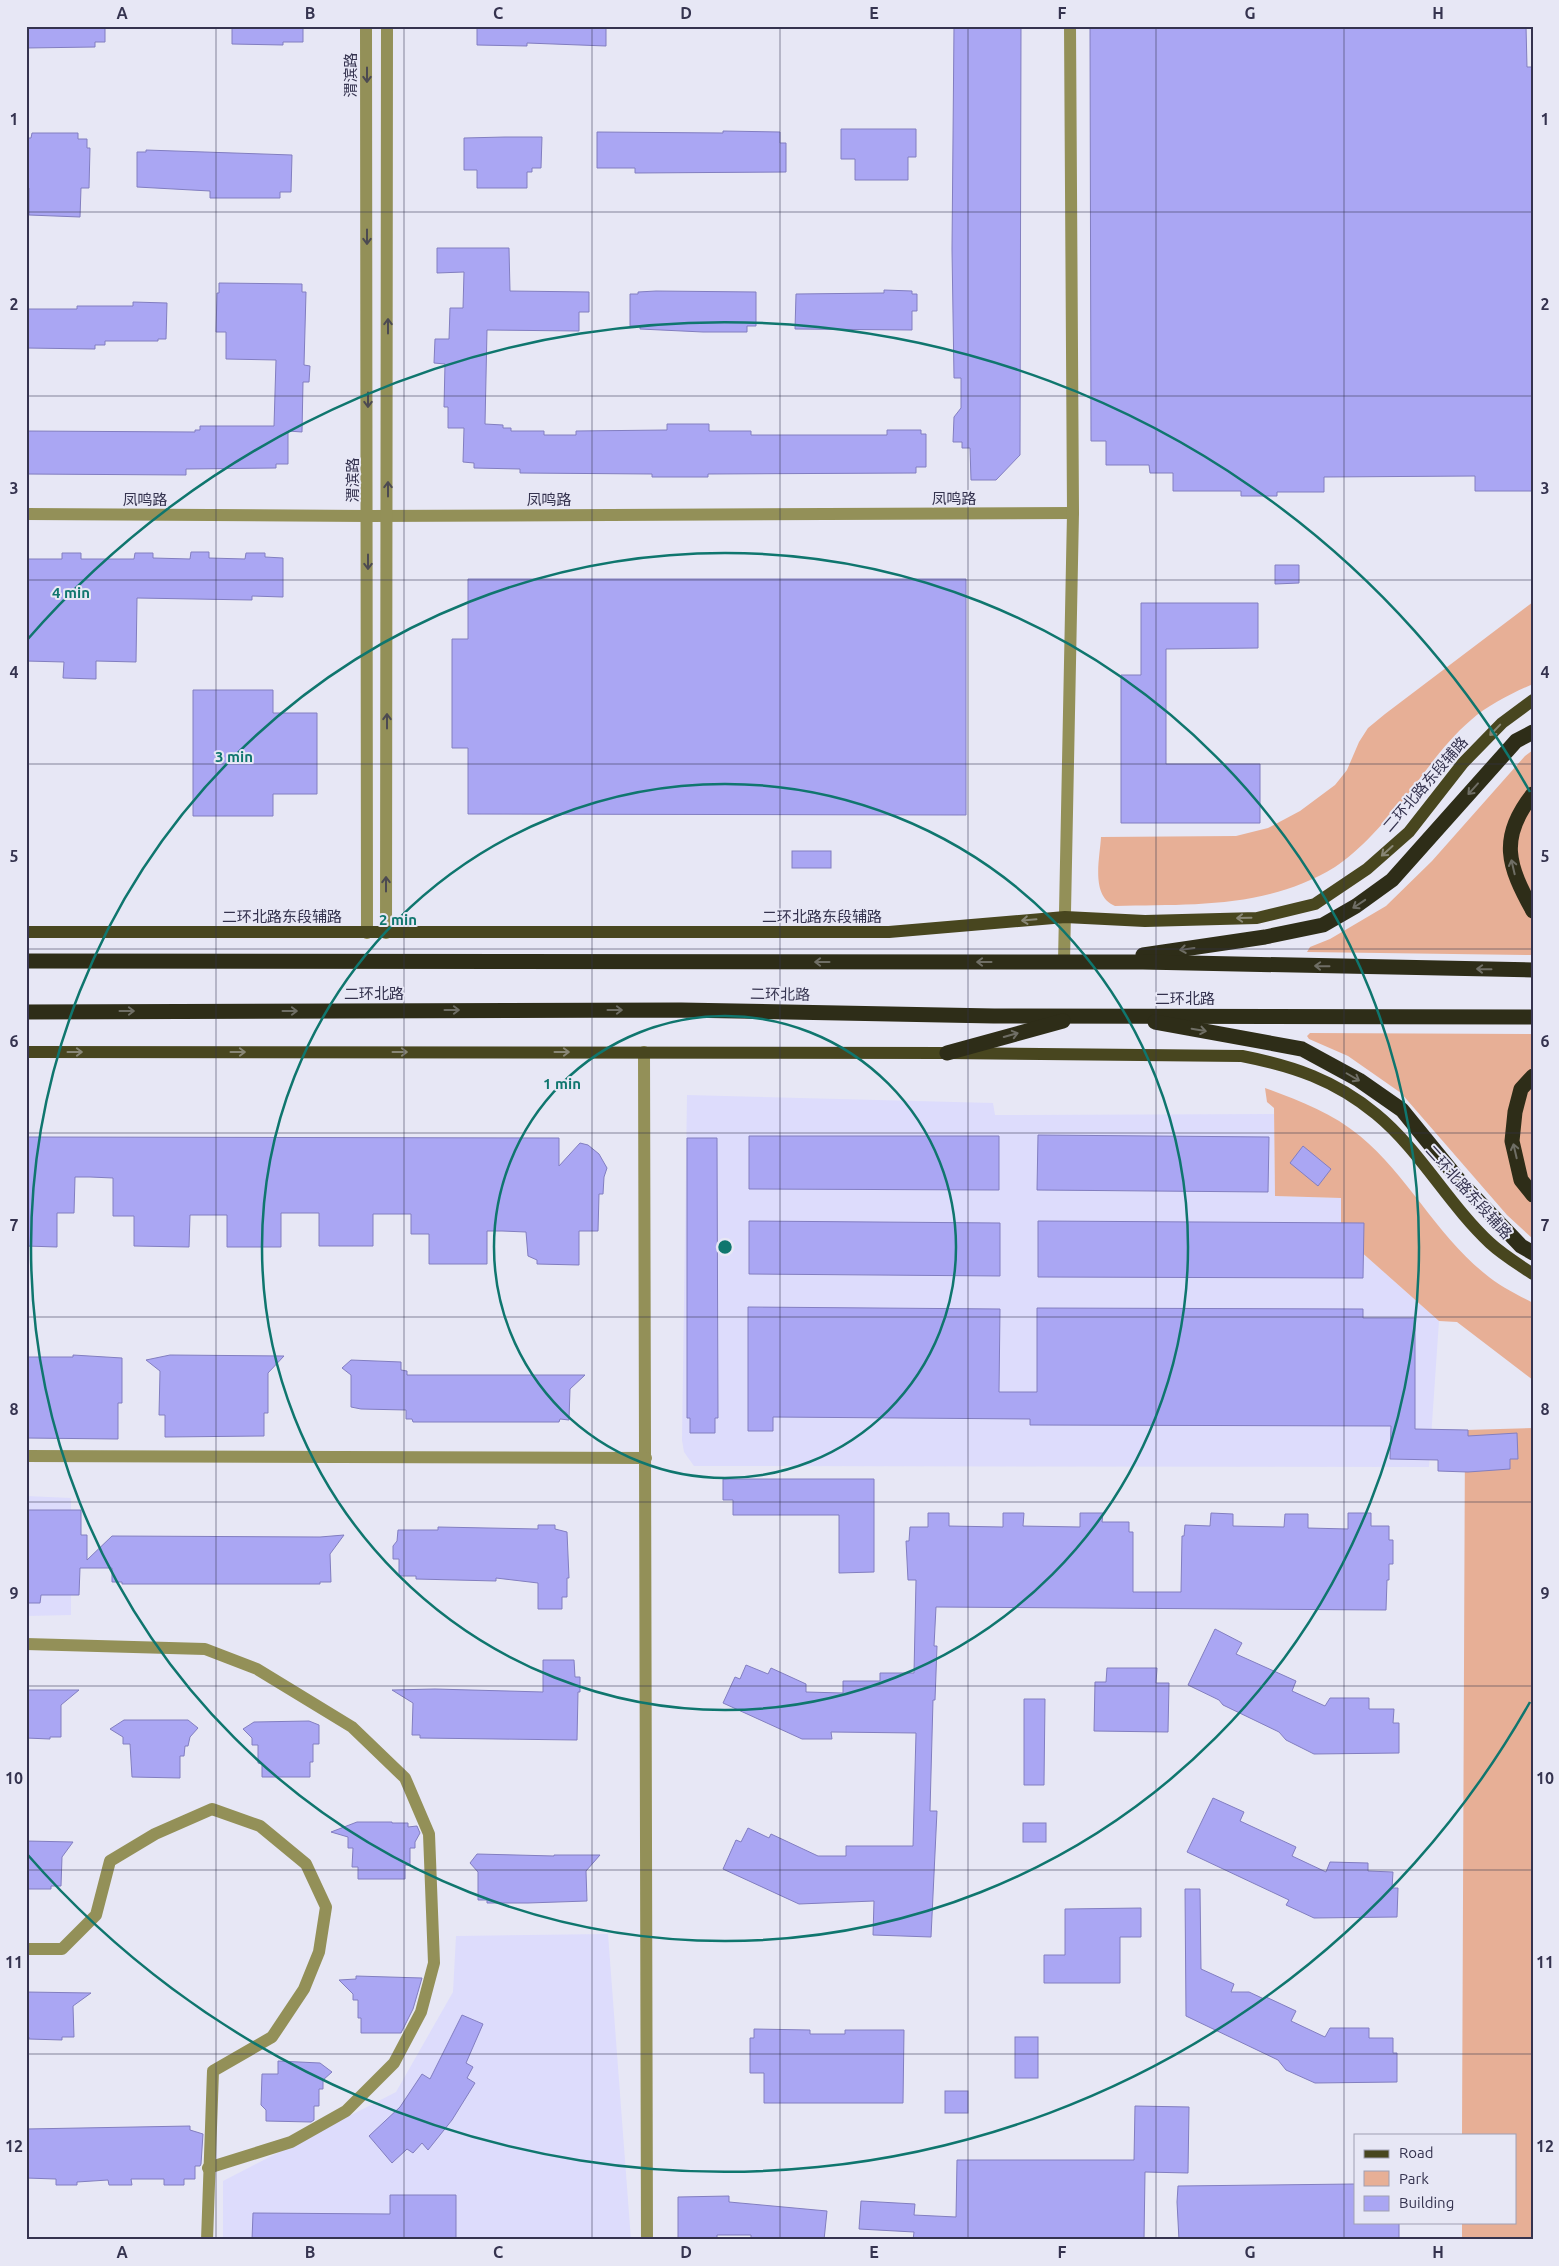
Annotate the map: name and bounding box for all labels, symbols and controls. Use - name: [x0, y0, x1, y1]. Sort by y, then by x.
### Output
- text: A: [116, 4, 128, 22]
- text: B: [305, 4, 315, 22]
- text: C: [493, 4, 503, 22]
- text: D: [680, 4, 692, 22]
- text: E: [869, 4, 879, 22]
- text: F: [1058, 4, 1067, 22]
- text: G: [1244, 4, 1256, 22]
- text: H: [1432, 4, 1444, 22]
- street label: 渭滨路: [342, 52, 359, 98]
- one-way arrow: [362, 66, 372, 83]
- text: 1: [9, 110, 19, 128]
- text: 1: [1540, 110, 1550, 128]
- one-way arrow: [362, 229, 372, 245]
- text: 2: [9, 295, 19, 313]
- text: 2: [1540, 295, 1550, 313]
- one-way arrow: [383, 319, 393, 335]
- one-way arrow: [363, 392, 373, 408]
- street label: 渭滨路: [344, 457, 361, 503]
- text: 3: [9, 479, 19, 497]
- text: 3: [1540, 479, 1550, 497]
- one-way arrow: [383, 481, 393, 498]
- street label: 凤鸣路: [931, 490, 977, 507]
- street label: 凤鸣路: [122, 491, 168, 508]
- street label: 凤鸣路: [526, 491, 572, 508]
- one-way arrow: [363, 554, 373, 570]
- text: 4 min: [52, 584, 90, 601]
- text: 4: [9, 663, 19, 681]
- text: 4: [1540, 663, 1550, 681]
- one-way arrow: [382, 714, 392, 730]
- one-way arrow: [1489, 724, 1501, 736]
- street label: 二环北路东段辅路: [1379, 733, 1471, 835]
- text: 3 min: [215, 748, 253, 765]
- one-way arrow: [1467, 783, 1479, 796]
- one-way arrow: [1381, 845, 1394, 857]
- text: 5: [9, 847, 19, 865]
- text: 5: [1540, 847, 1550, 865]
- one-way arrow: [1508, 859, 1517, 875]
- one-way arrow: [381, 876, 391, 892]
- one-way arrow: [1352, 899, 1366, 909]
- street label: 二环北路东段辅路: [222, 908, 342, 925]
- street label: 二环北路东段辅路: [762, 908, 882, 925]
- text: 2 min: [379, 911, 417, 928]
- one-way arrow: [1236, 913, 1252, 923]
- one-way arrow: [1021, 916, 1037, 925]
- one-way arrow: [1179, 944, 1195, 954]
- one-way arrow: [814, 957, 830, 967]
- one-way arrow: [976, 957, 992, 967]
- one-way arrow: [1314, 961, 1330, 971]
- one-way arrow: [1476, 964, 1492, 974]
- street label: 二环北路: [344, 985, 404, 1002]
- street label: 二环北路: [750, 985, 810, 1003]
- street label: 二环北路: [1155, 990, 1215, 1007]
- one-way arrow: [444, 1005, 460, 1015]
- one-way arrow: [606, 1005, 623, 1015]
- one-way arrow: [119, 1006, 135, 1016]
- one-way arrow: [282, 1006, 298, 1016]
- one-way arrow: [1191, 1026, 1207, 1036]
- one-way arrow: [1002, 1030, 1018, 1040]
- text: 6: [9, 1032, 19, 1050]
- text: 6: [1540, 1032, 1550, 1050]
- one-way arrow: [66, 1047, 83, 1057]
- one-way arrow: [229, 1047, 245, 1057]
- one-way arrow: [392, 1047, 408, 1057]
- one-way arrow: [554, 1047, 570, 1057]
- one-way arrow: [1345, 1073, 1359, 1083]
- text: 1 min: [543, 1075, 581, 1092]
- street label: 二环北路东段辅路: [1423, 1142, 1515, 1242]
- one-way arrow: [1509, 1143, 1519, 1159]
- text: 7: [9, 1216, 19, 1234]
- text: 7: [1540, 1216, 1550, 1234]
- centre of rings: [716, 1238, 734, 1256]
- text: 8: [9, 1400, 19, 1418]
- text: 8: [1540, 1400, 1550, 1418]
- text: 9: [9, 1584, 19, 1602]
- text: 9: [1540, 1584, 1550, 1602]
- text: 10: [5, 1769, 23, 1787]
- text: 10: [1536, 1769, 1554, 1787]
- text: 11: [5, 1953, 23, 1971]
- text: 11: [1536, 1953, 1554, 1971]
- legend: [1354, 2134, 1516, 2224]
- text: 12: [5, 2137, 23, 2155]
- text: 12: [1536, 2137, 1554, 2155]
- text: Road: [1399, 2144, 1434, 2161]
- text: Park: [1399, 2170, 1429, 2187]
- text: Building: [1399, 2194, 1454, 2211]
- text: A: [116, 2243, 128, 2261]
- text: B: [305, 2243, 315, 2261]
- text: C: [493, 2243, 503, 2261]
- text: D: [680, 2243, 692, 2261]
- text: E: [869, 2243, 879, 2261]
- text: F: [1058, 2243, 1067, 2261]
- text: G: [1244, 2243, 1256, 2261]
- text: H: [1432, 2243, 1444, 2261]

